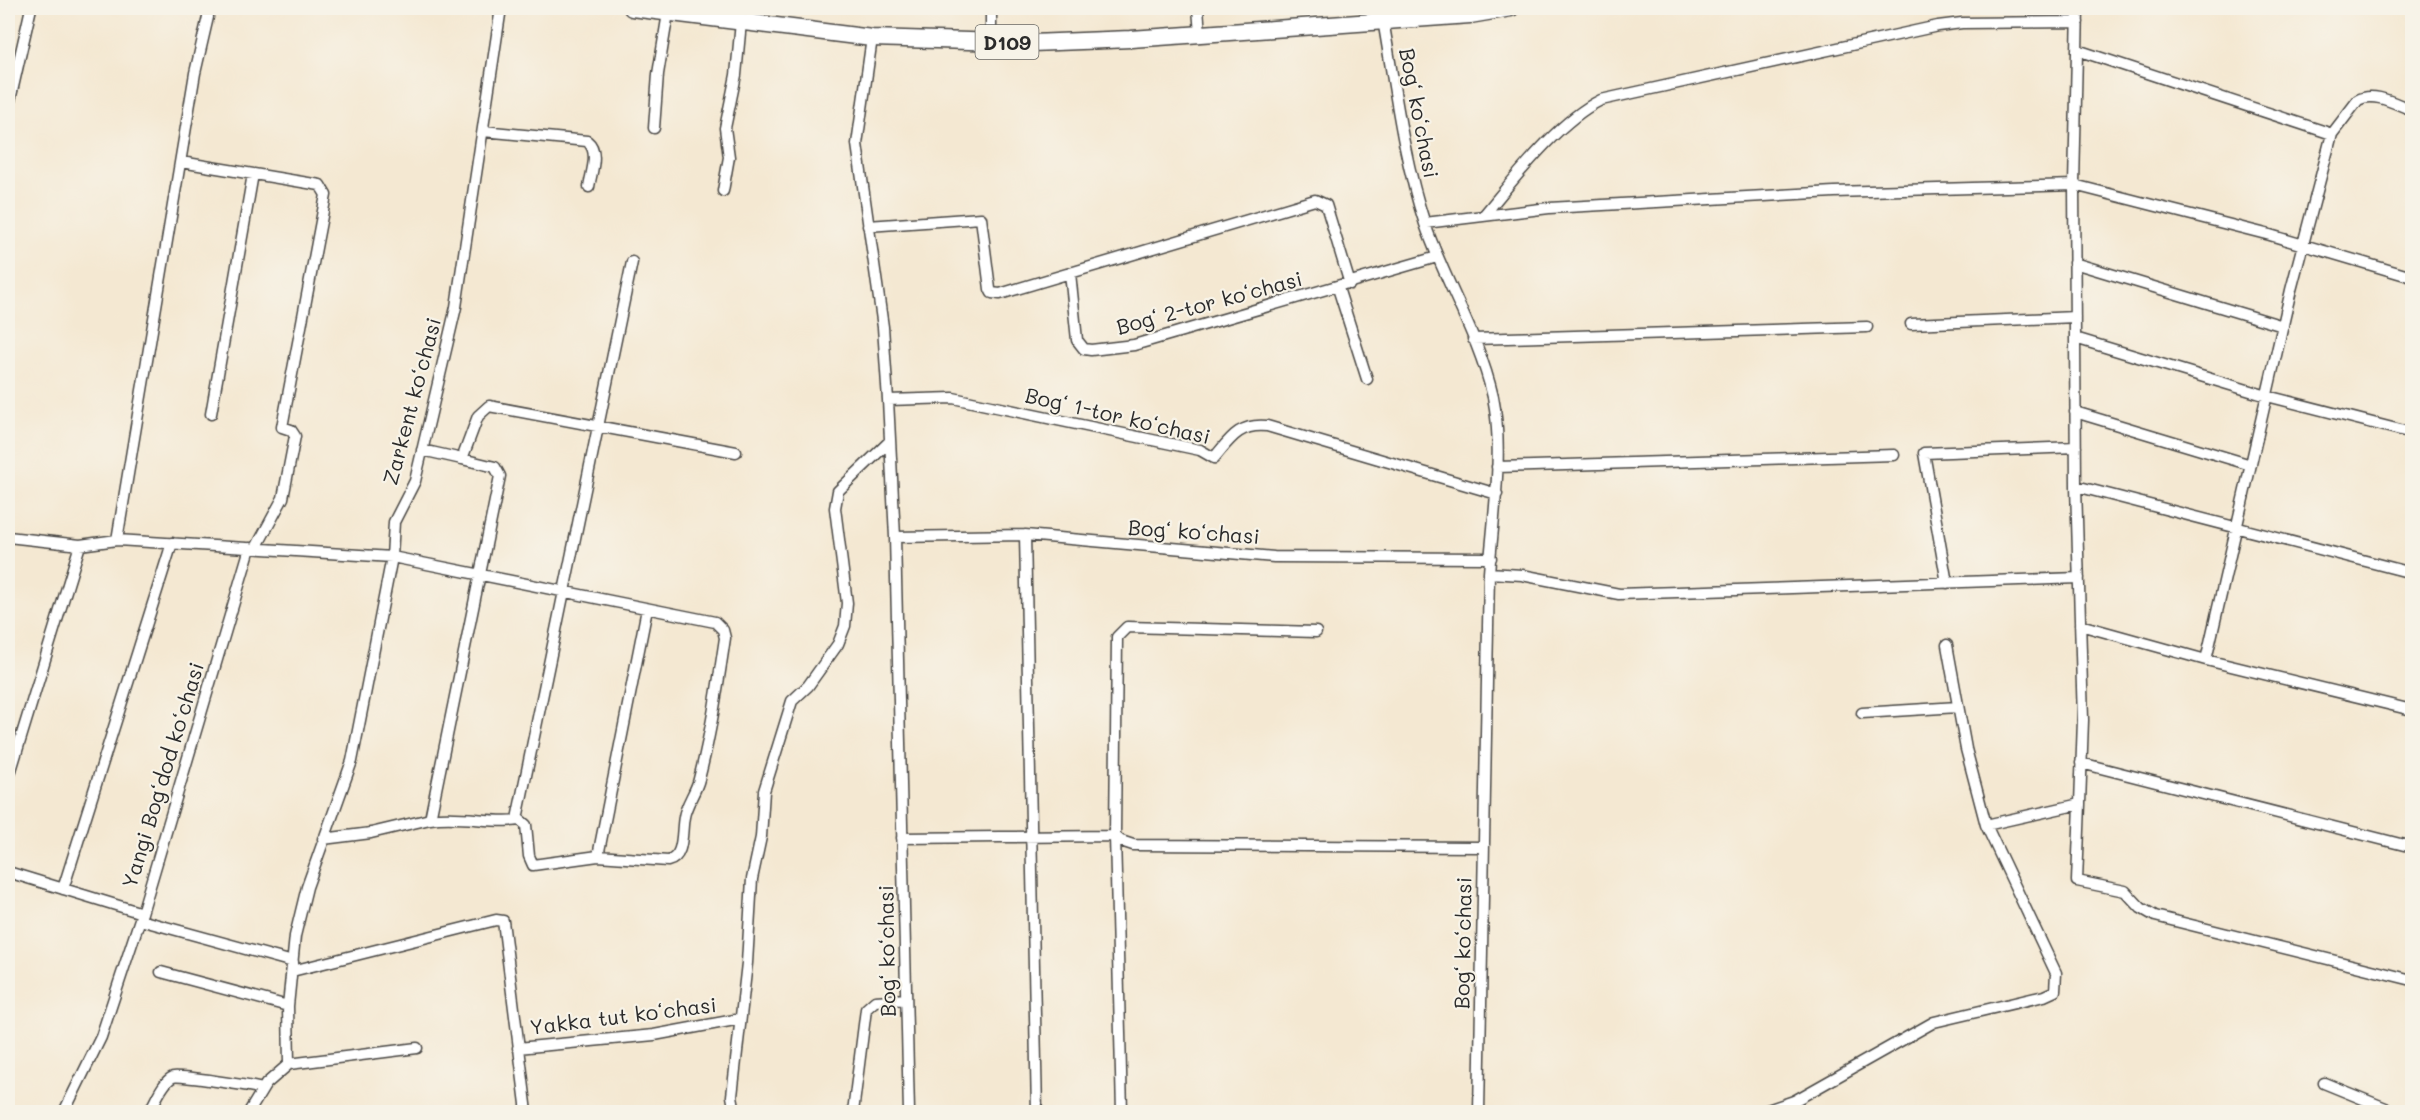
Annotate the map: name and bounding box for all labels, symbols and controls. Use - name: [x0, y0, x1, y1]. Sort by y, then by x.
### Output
- road number: D109: [976, 25, 1038, 59]
- street label: Bogʻ koʻchasi: [1394, 46, 1446, 180]
- street label: Bogʻ 2-tor koʻchasi: [1113, 264, 1305, 340]
- street label: Zarkent koʻchasi: [376, 314, 446, 488]
- street label: Bogʻ 1-tor koʻchasi: [1023, 381, 1213, 449]
- street label: Bogʻ koʻchasi: [1127, 513, 1261, 549]
- street label: Yangi Bogʻdod koʻchasi: [115, 659, 209, 891]
- street label: Bogʻ koʻchasi: [1447, 877, 1477, 1009]
- street label: Bogʻ koʻchasi: [871, 885, 901, 1017]
- street label: Yakka tut koʻchasi: [528, 990, 718, 1040]

